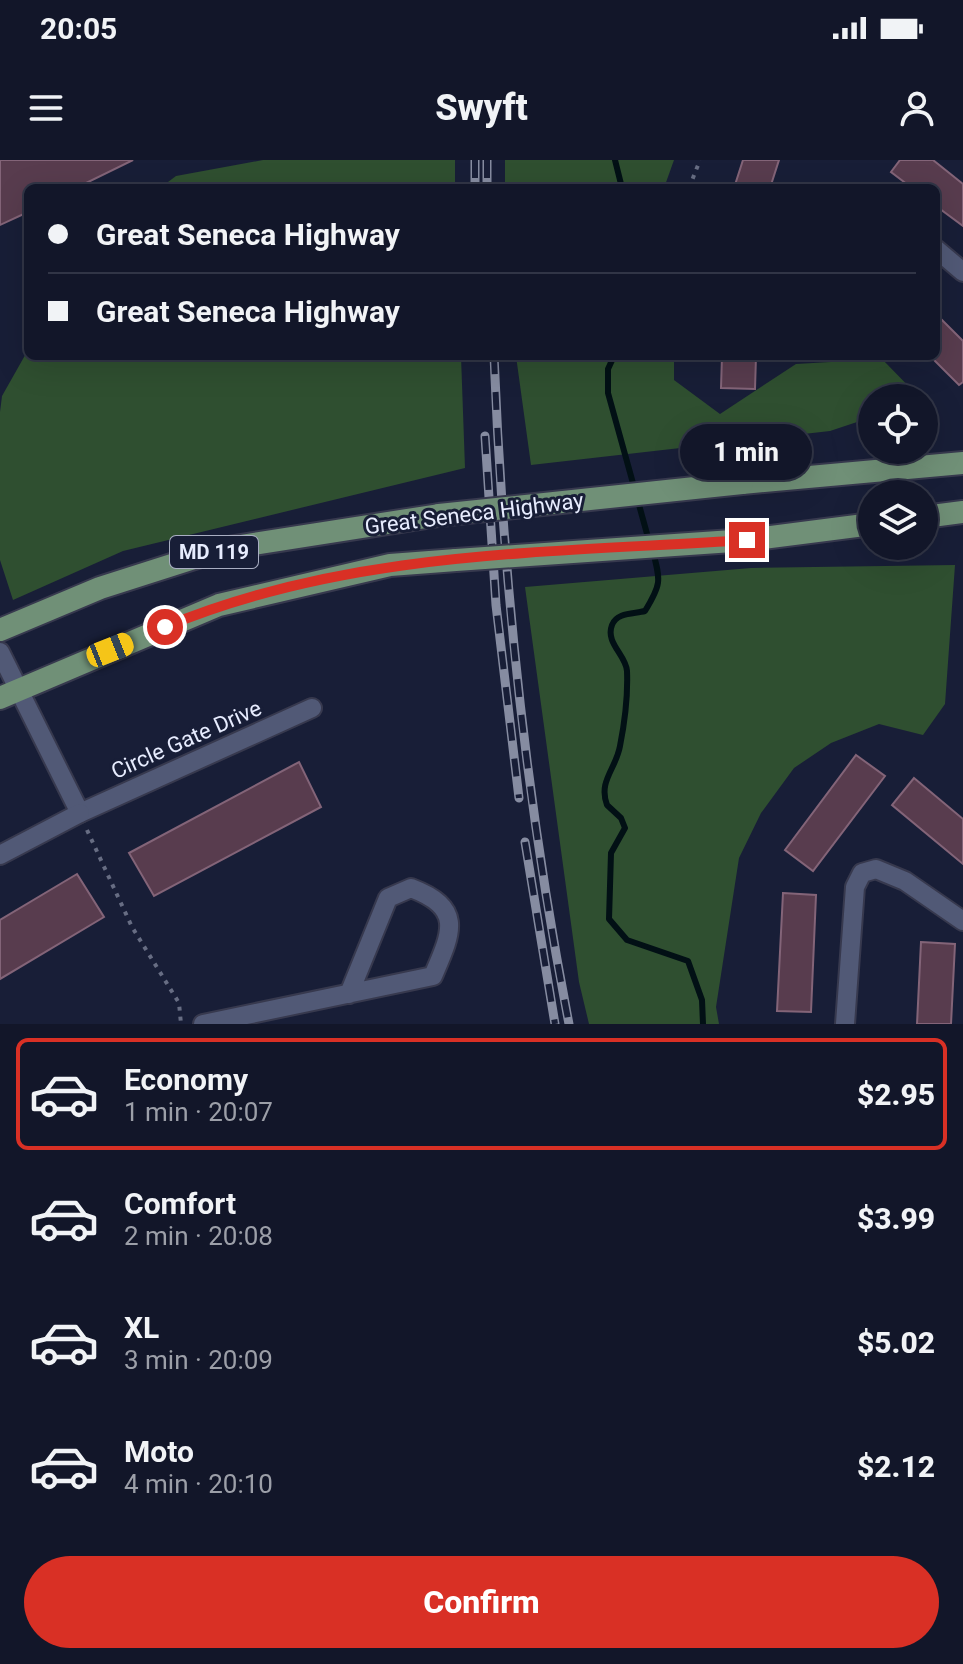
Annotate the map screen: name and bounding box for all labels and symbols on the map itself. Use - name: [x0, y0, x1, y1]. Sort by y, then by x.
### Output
- callout: 1 min: [681, 424, 813, 480]
- street label: Great Seneca Highway: [363, 488, 585, 539]
- route end: [729, 522, 765, 558]
- road number: MD 119: [170, 536, 258, 568]
- route start: [147, 609, 183, 645]
- car: [83, 630, 137, 670]
- street label: Circle Gate Drive: [107, 695, 265, 784]

